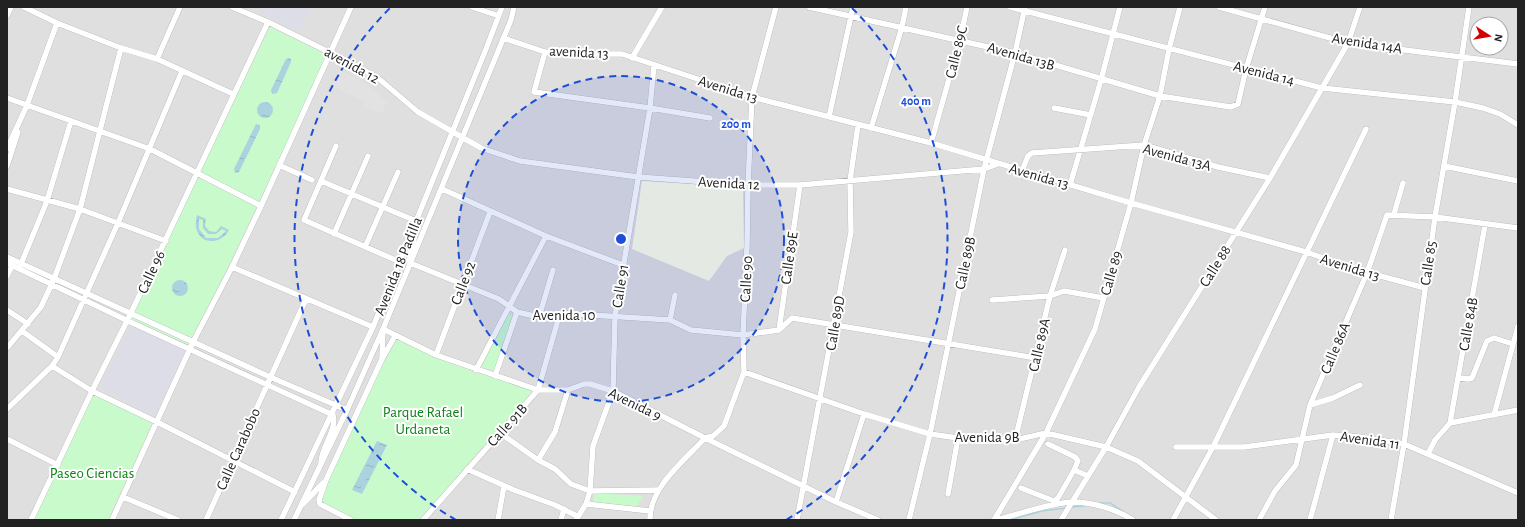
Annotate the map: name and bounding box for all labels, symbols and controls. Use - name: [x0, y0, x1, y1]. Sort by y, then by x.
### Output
- north arrow: [1469, 16, 1509, 56]
- street label: Calle 89C: [943, 24, 970, 80]
- street label: Avenida 14A: [1331, 31, 1403, 57]
- text: N: [1492, 33, 1504, 43]
- street label: Avenida 13B: [985, 40, 1056, 73]
- street label: avenida 13: [549, 43, 609, 62]
- street label: avenida 12: [322, 44, 382, 87]
- street label: Avenida 14: [1232, 59, 1296, 88]
- street label: Avenida 13: [696, 73, 759, 106]
- text: 400 m: [901, 95, 931, 107]
- text: 200 m: [721, 118, 751, 130]
- street label: Avenida 13A: [1141, 141, 1213, 174]
- street label: Avenida 13: [1007, 161, 1070, 192]
- street label: Avenida 12: [698, 174, 760, 193]
- street label: Avenida 18 Padilla: [372, 215, 425, 318]
- street label: Calle 89E: [778, 231, 801, 285]
- centre of rings: [614, 232, 628, 246]
- street label: Calle 89B: [953, 235, 978, 291]
- street label: Calle 85: [1418, 240, 1439, 286]
- street label: Calle 88: [1197, 243, 1234, 290]
- street label: Calle 96: [135, 248, 168, 296]
- street label: Calle 89: [1098, 249, 1125, 297]
- street label: Avenida 13: [1318, 251, 1381, 284]
- street label: Calle 90: [738, 255, 755, 303]
- street label: Calle 92: [448, 259, 479, 307]
- street label: Calle 91: [610, 263, 631, 309]
- street label: Calle 89D: [823, 294, 848, 352]
- street label: Calle 84B: [1456, 296, 1481, 352]
- street label: Avenida 10: [532, 308, 596, 323]
- street label: Calle 89A: [1026, 317, 1053, 373]
- street label: Calle 86A: [1318, 320, 1353, 376]
- street label: Avenida 9: [606, 385, 664, 424]
- street label: Calle 91B: [484, 401, 530, 450]
- park label: Parque Rafael Urdaneta: [383, 405, 463, 437]
- street label: Calle Carabobo: [214, 406, 263, 492]
- street label: Avenida 11: [1339, 429, 1401, 452]
- street label: Avenida 9B: [954, 430, 1020, 445]
- park label: Paseo Ciencias: [50, 466, 134, 481]

